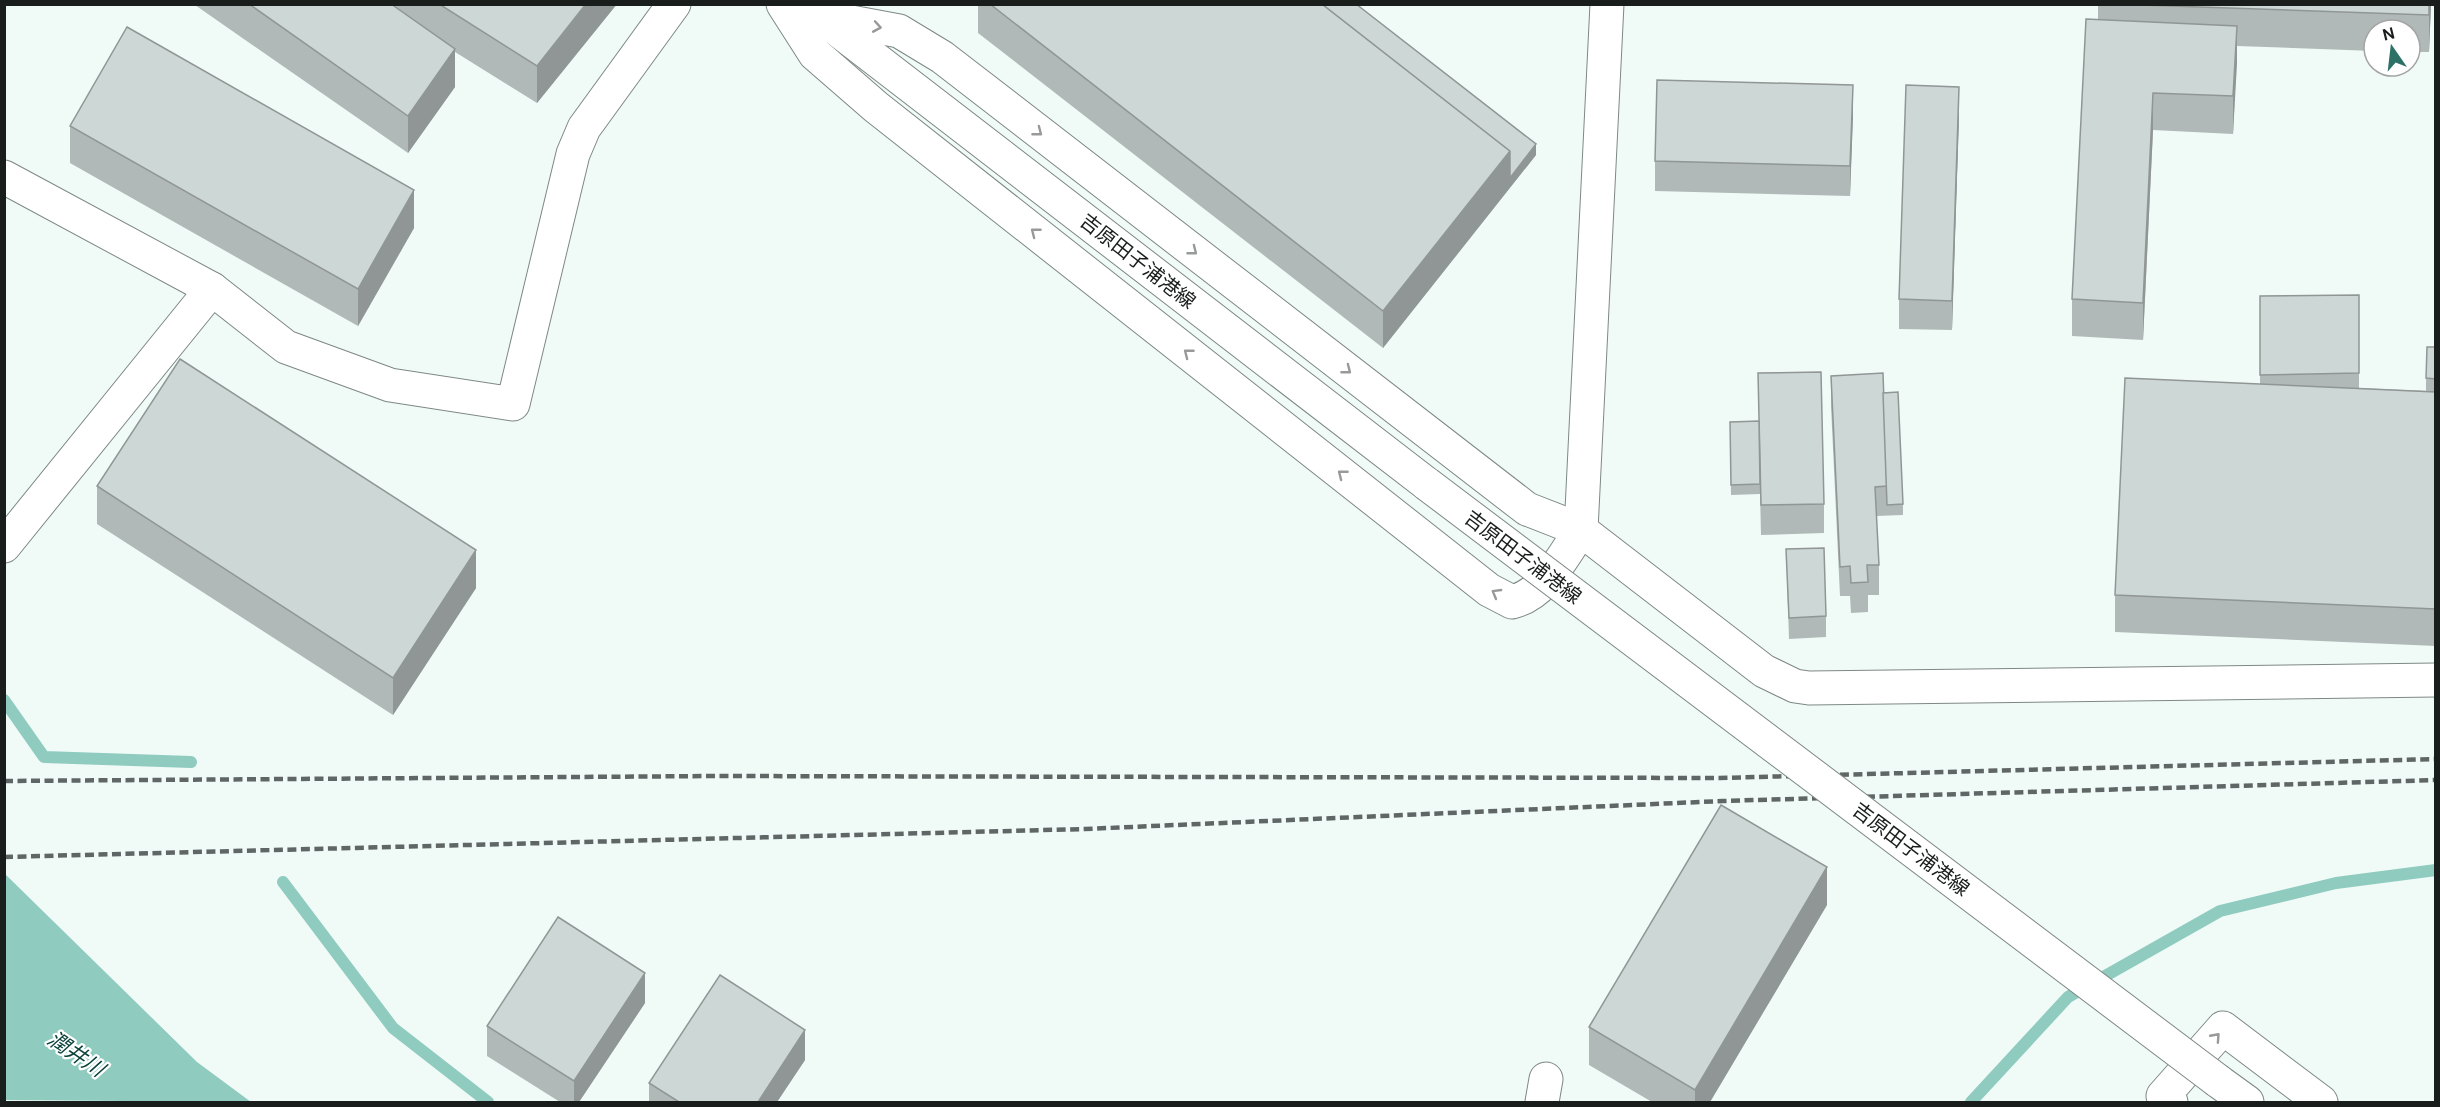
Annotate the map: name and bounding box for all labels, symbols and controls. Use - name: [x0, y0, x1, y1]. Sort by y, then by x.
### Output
- north arrow: [2362, 18, 2422, 78]
- one-way arrow: [871, 20, 881, 33]
- text: N: [2380, 22, 2397, 46]
- one-way arrow: [1032, 124, 1043, 135]
- street label: 吉原田子浦港線: [1075, 208, 1201, 314]
- one-way arrow: [1031, 229, 1042, 240]
- one-way arrow: [1186, 244, 1197, 255]
- one-way arrow: [1184, 349, 1195, 360]
- one-way arrow: [1340, 363, 1351, 374]
- one-way arrow: [1337, 470, 1348, 481]
- street label: 吉原田子浦港線: [1459, 504, 1587, 610]
- one-way arrow: [1492, 589, 1502, 600]
- street label: 吉原田子浦港線: [1847, 796, 1975, 902]
- water label: 潤井川: [42, 1025, 112, 1084]
- one-way arrow: [2209, 1033, 2220, 1044]

